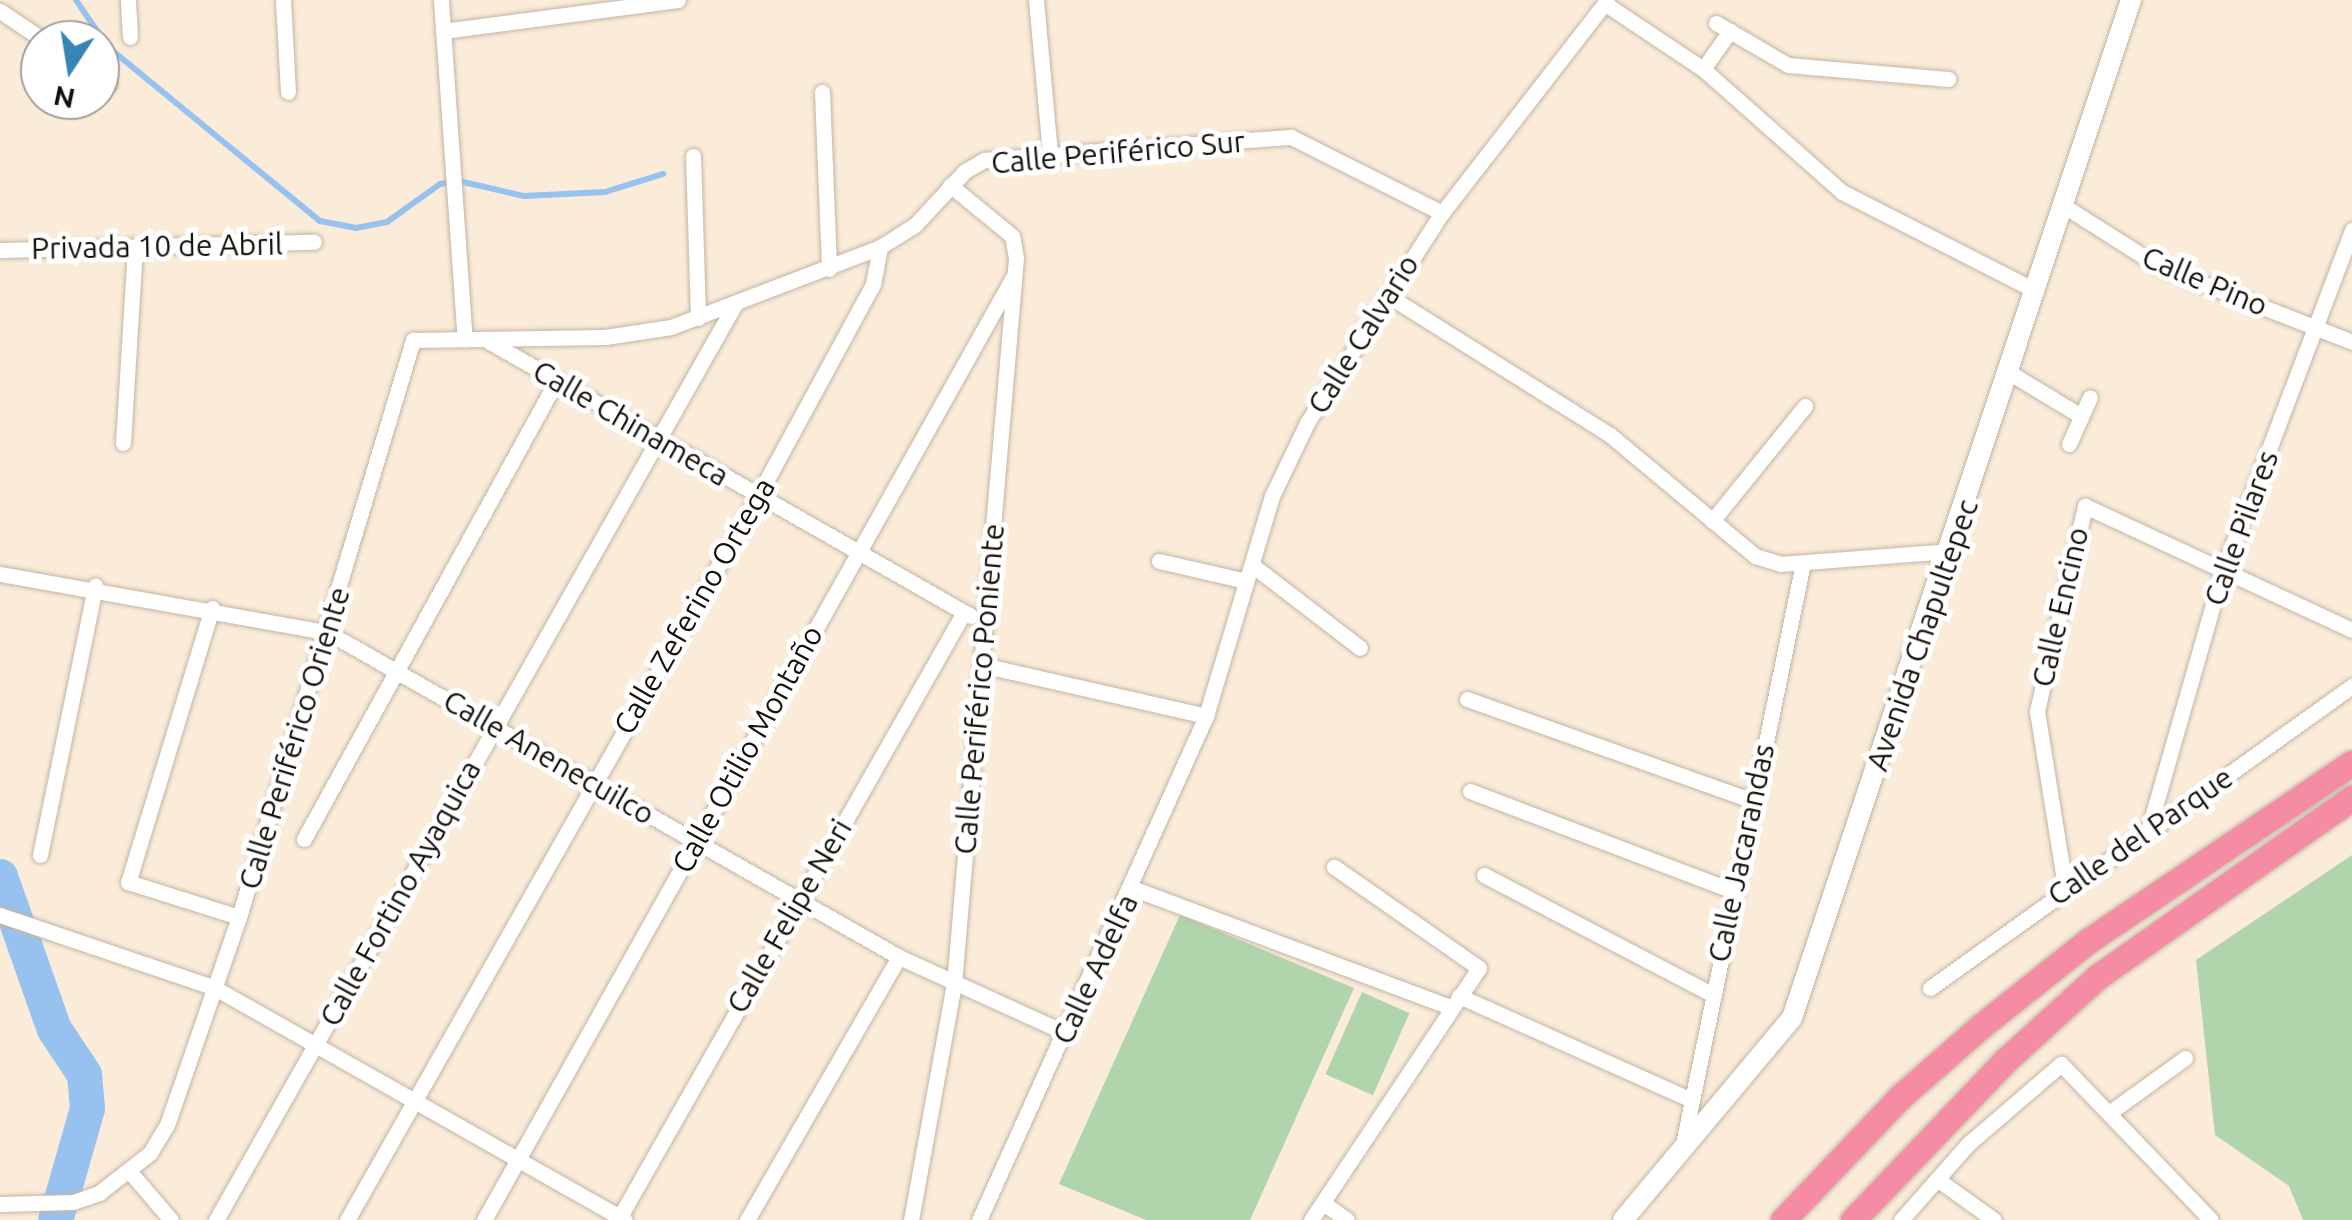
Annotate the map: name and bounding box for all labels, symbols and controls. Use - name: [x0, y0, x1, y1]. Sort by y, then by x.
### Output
- north arrow: [20, 20, 120, 120]
- text: N: [51, 81, 78, 115]
- street label: Calle Periférico Sur: [990, 123, 1246, 181]
- street label: Privada 10 de Abril: [31, 226, 283, 266]
- street label: Calle Pino: [2137, 238, 2273, 324]
- street label: Calle Calvario: [1300, 248, 1426, 420]
- street label: Calle Chinameca: [527, 352, 735, 494]
- street label: Calle Pilares: [2196, 446, 2286, 610]
- street label: Calle Zeferino Ortega: [606, 471, 782, 741]
- street label: Avenida Chapultepec: [1859, 495, 1985, 775]
- street label: Calle Periférico Poniente: [947, 522, 1011, 856]
- street label: Calle Encino: [2024, 524, 2096, 690]
- street label: Calle Periférico Oriente: [231, 582, 357, 894]
- street label: Calle Otilio Montaño: [664, 619, 830, 879]
- street label: Calle Anenecuilco: [437, 682, 661, 832]
- street label: Calle Jacarandas: [1700, 741, 1782, 965]
- street label: Calle Fortino Ayaquica: [312, 754, 488, 1032]
- street label: Calle del Parque: [2041, 759, 2239, 913]
- street label: Calle Felipe Neri: [719, 813, 859, 1019]
- street label: Calle Adelfa: [1045, 888, 1145, 1050]

